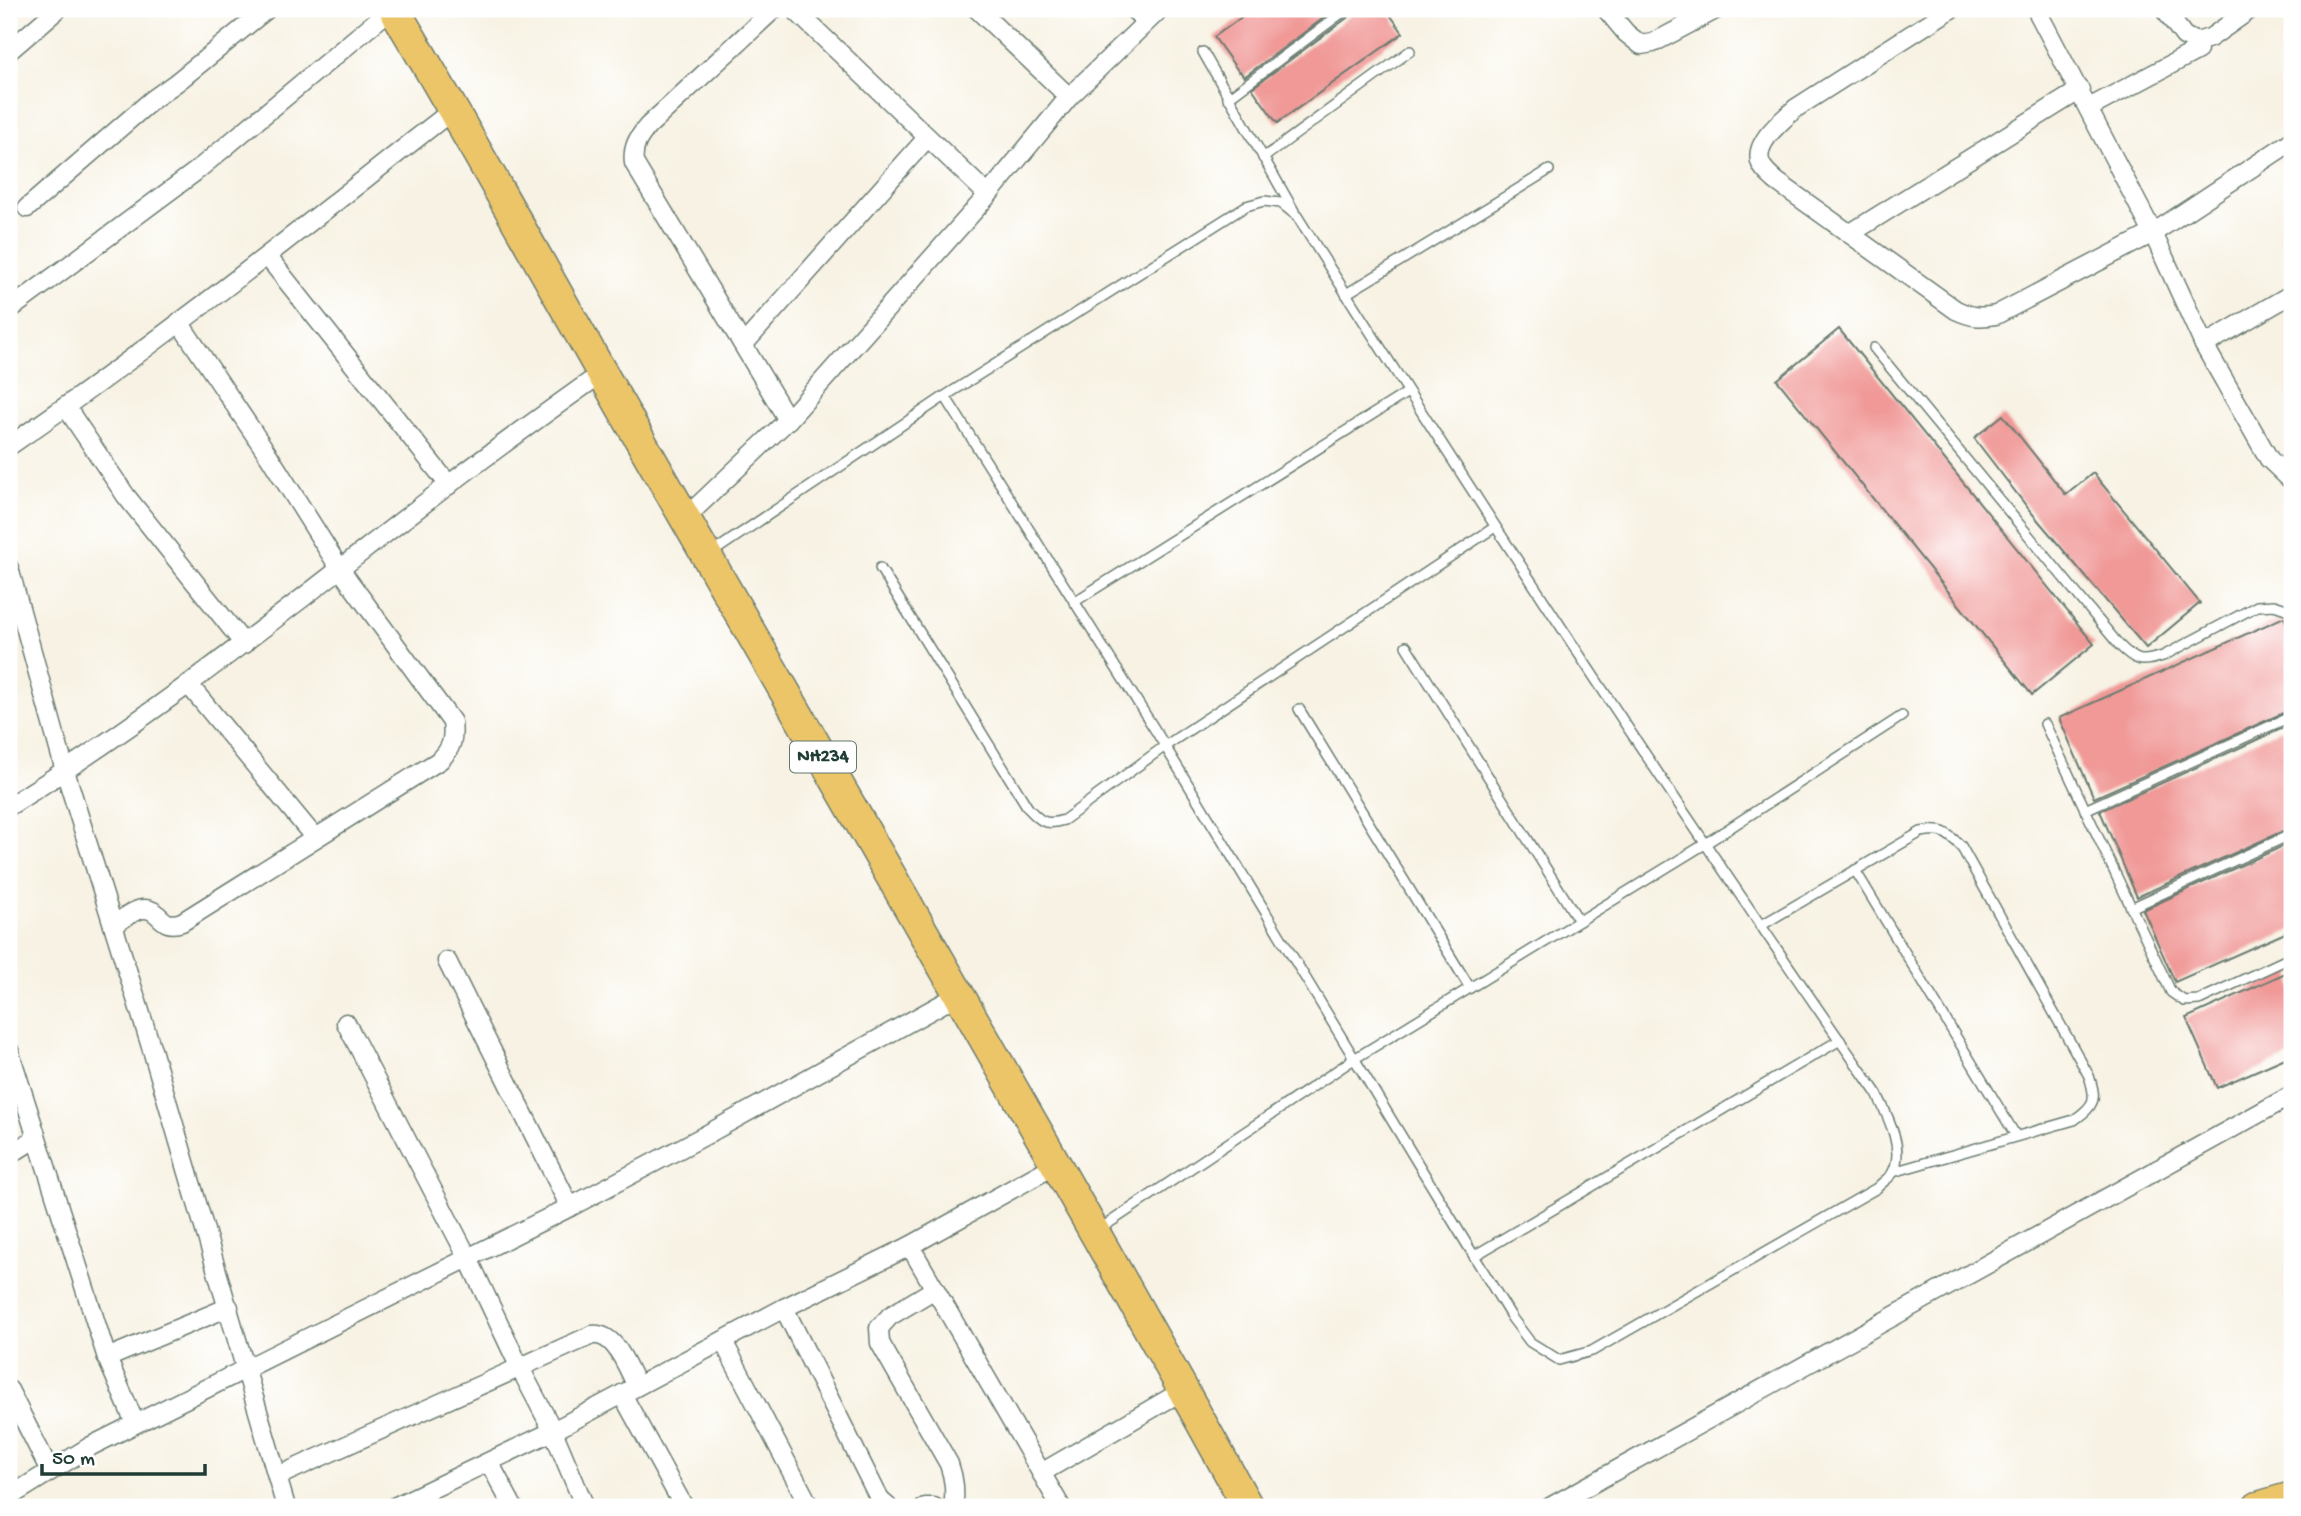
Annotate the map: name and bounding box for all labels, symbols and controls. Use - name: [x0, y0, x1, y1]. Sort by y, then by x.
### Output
- road number: NH234: [790, 742, 856, 772]
- scale bar: [42, 1432, 205, 1476]
- text: 50 m: [52, 1448, 95, 1473]

